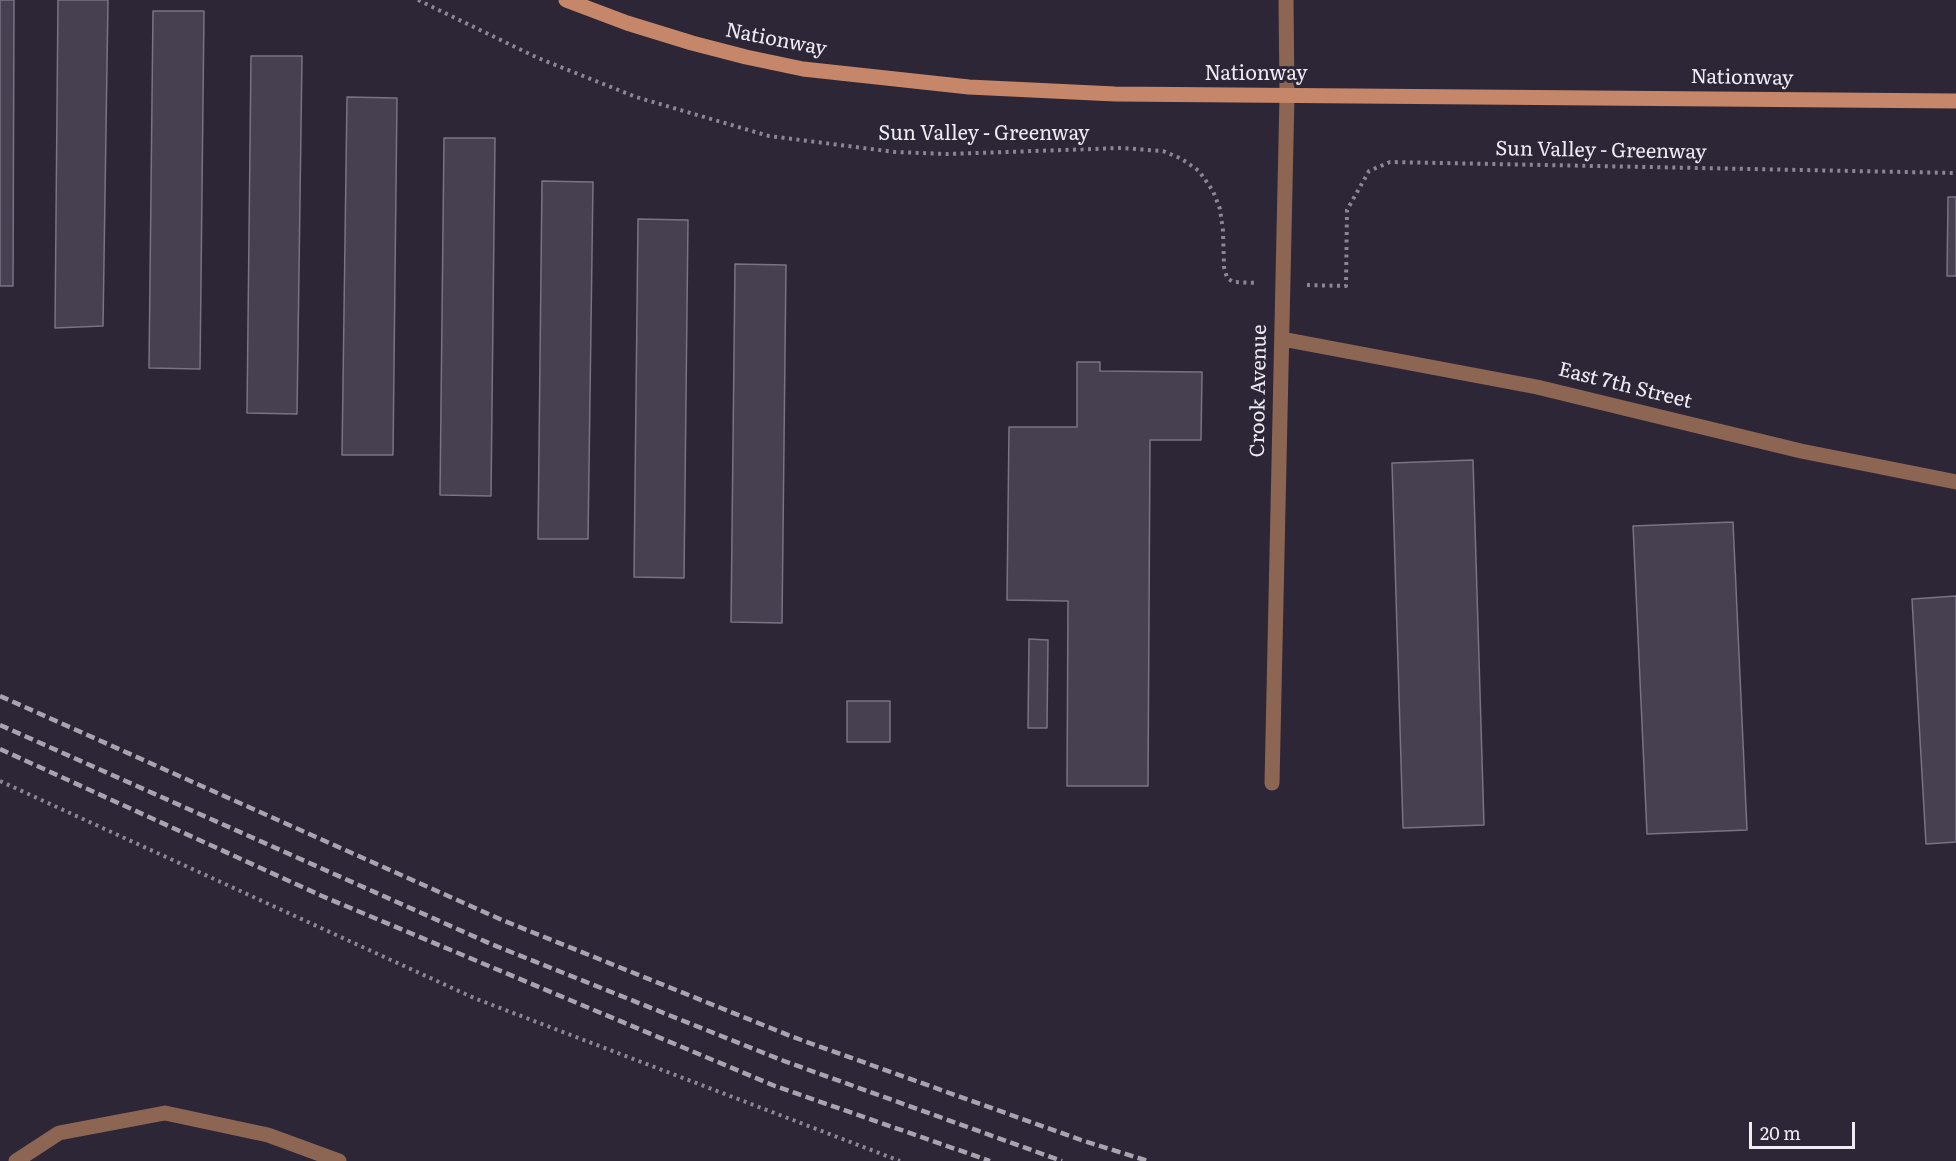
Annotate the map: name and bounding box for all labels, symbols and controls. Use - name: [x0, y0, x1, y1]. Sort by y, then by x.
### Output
- street label: Nationway: [723, 18, 829, 62]
- street label: Nationway: [1205, 62, 1307, 86]
- street label: Nationway: [1690, 65, 1794, 91]
- street label: Sun Valley - Greenway: [878, 122, 1090, 146]
- street label: Sun Valley - Greenway: [1495, 137, 1707, 165]
- street label: Crook Avenue: [1246, 324, 1272, 458]
- street label: East 7th Street: [1556, 358, 1694, 414]
- scale bar: [1752, 1110, 1858, 1148]
- text: 20 m: [1760, 1119, 1801, 1146]

